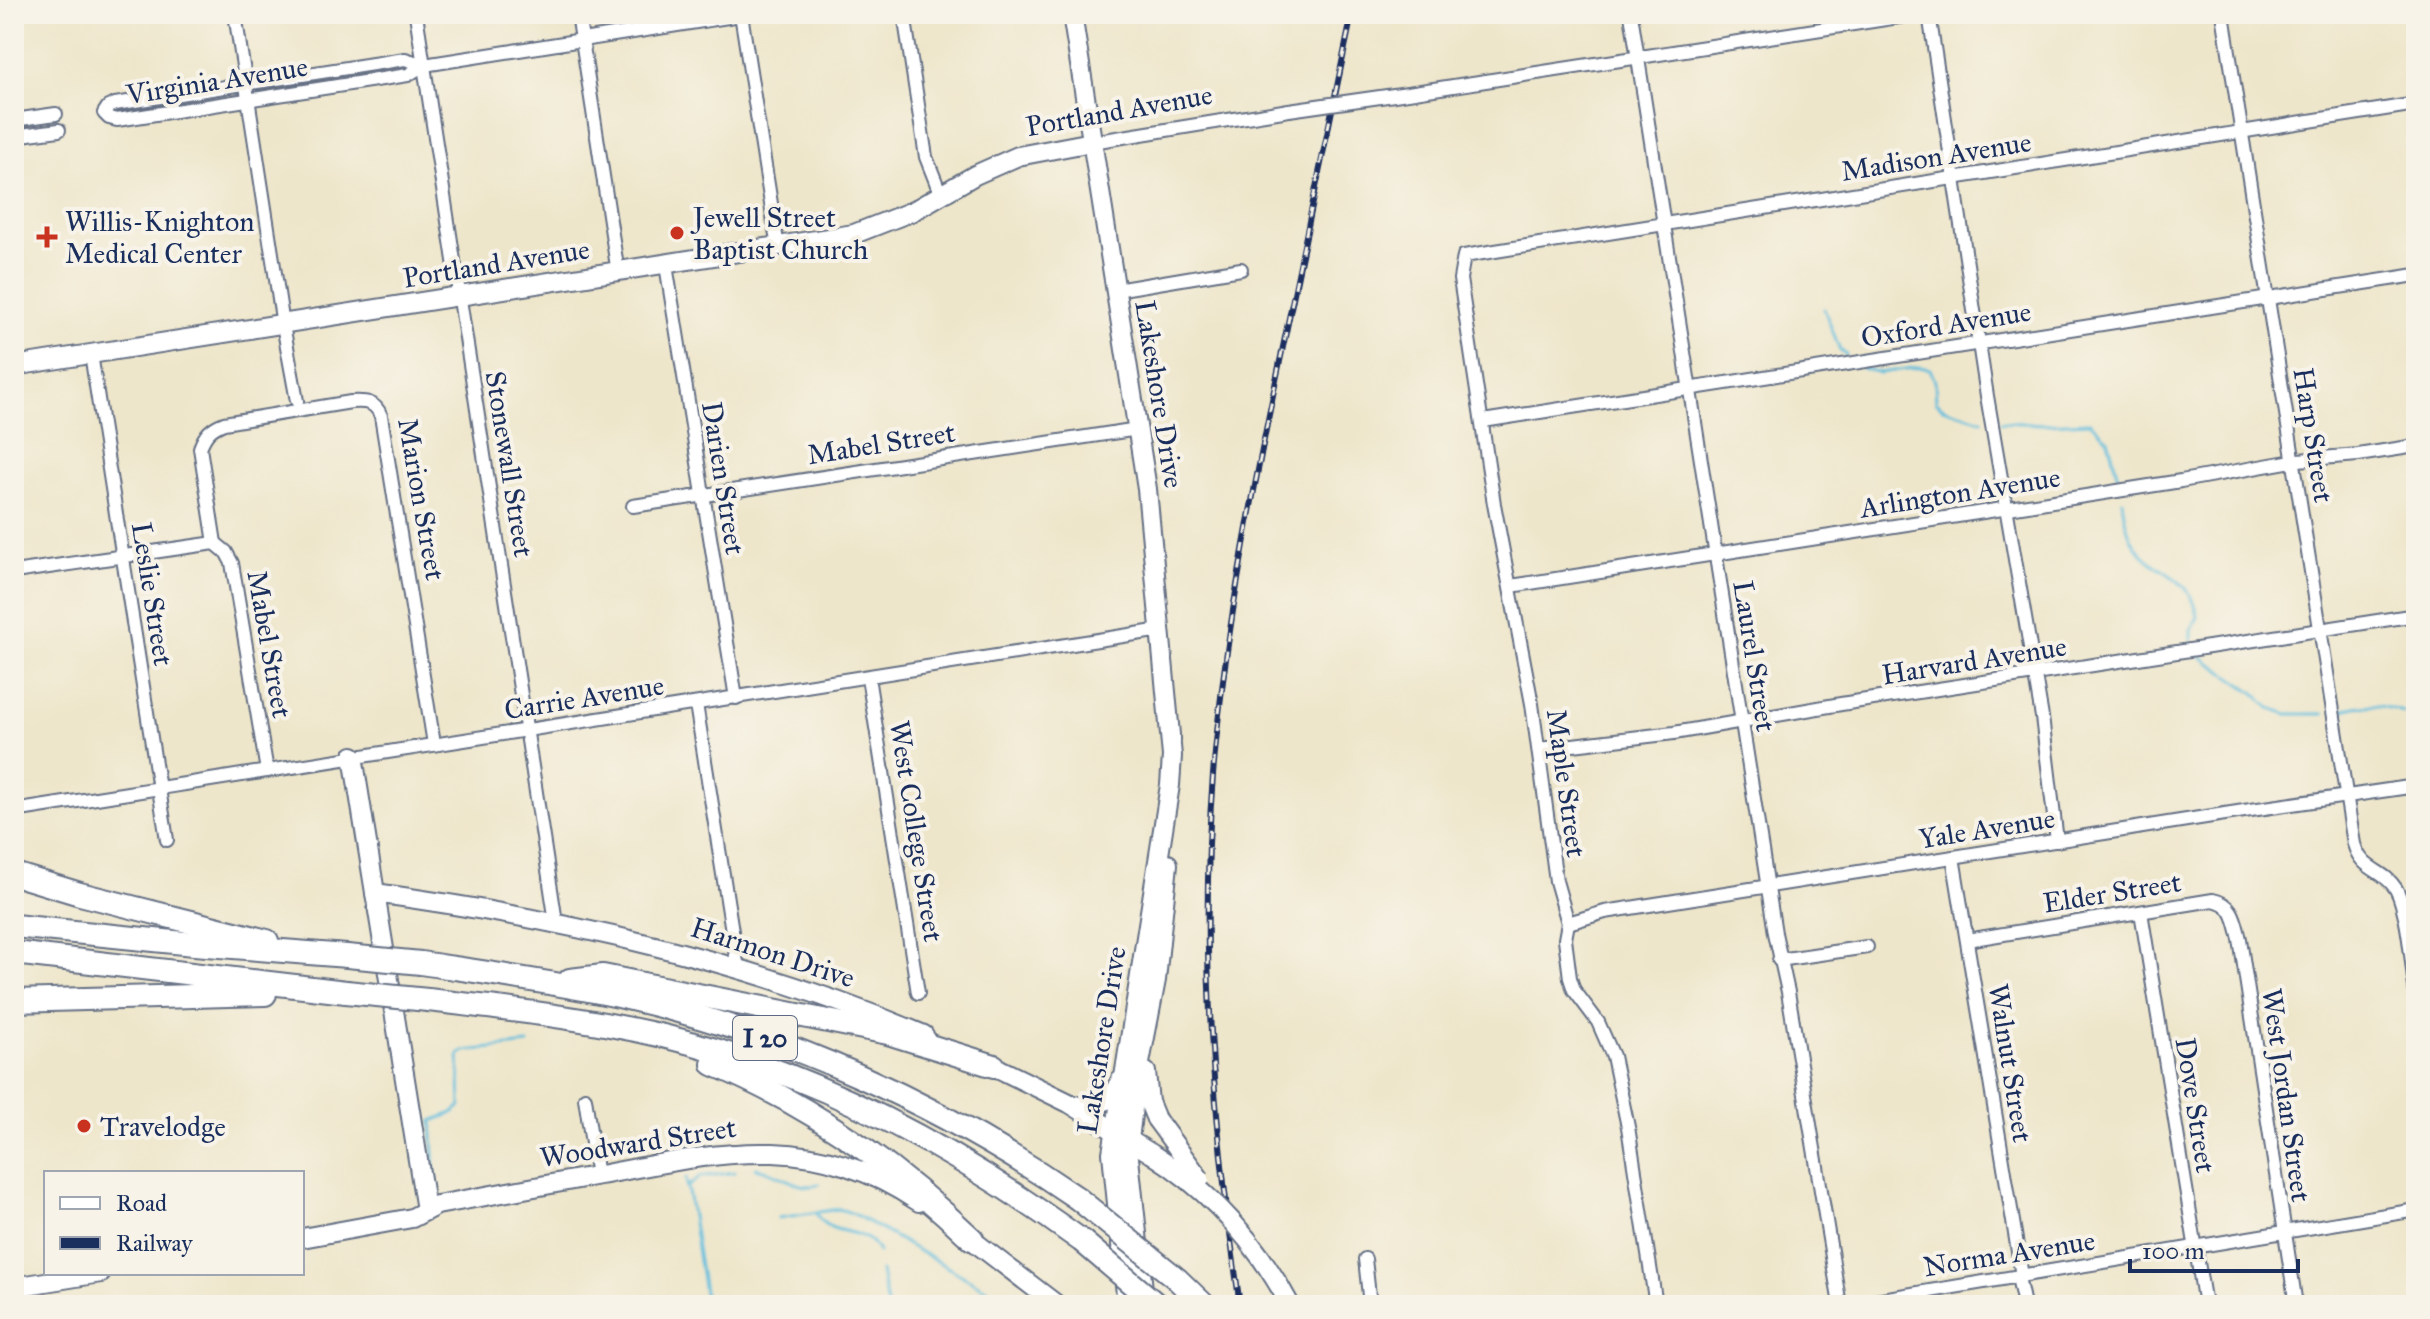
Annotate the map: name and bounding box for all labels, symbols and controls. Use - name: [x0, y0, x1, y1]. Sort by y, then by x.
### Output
- street label: Virginia Avenue: [123, 49, 310, 112]
- street label: Portland Avenue: [1023, 77, 1215, 144]
- street label: Madison Avenue: [1838, 124, 2034, 189]
- place label: Jewell Street Baptist Church: [690, 200, 869, 267]
- place label: Willis-Knighton Medical Center: [65, 204, 254, 271]
- marker: Jewell Street Baptist Church: [668, 224, 686, 242]
- marker: Willis-Knighton Medical Center: [36, 226, 58, 248]
- street label: Portland Avenue: [400, 231, 592, 296]
- street label: Oxford Avenue: [1859, 294, 2034, 355]
- street label: Lakeshore Drive: [1127, 298, 1192, 490]
- street label: Harp Street: [2286, 365, 2341, 505]
- street label: Stonewall Street: [478, 369, 542, 560]
- street label: Darien Street: [694, 399, 753, 557]
- street label: Marion Street: [390, 415, 453, 583]
- street label: Mabel Street: [805, 415, 958, 472]
- street label: Arlington Avenue: [1857, 459, 2063, 526]
- street label: Leslie Street: [124, 520, 181, 668]
- street label: Mabel Street: [239, 568, 300, 721]
- street label: Laurel Street: [1725, 578, 1784, 734]
- street label: Harvard Avenue: [1879, 629, 2069, 692]
- street label: Carrie Avenue: [502, 668, 666, 727]
- street label: Maple Street: [1539, 707, 1594, 859]
- street label: West College Street: [882, 718, 951, 944]
- street label: Yale Avenue: [1917, 800, 2058, 857]
- street label: Elder Street: [2041, 864, 2184, 921]
- street label: Harmon Drive: [686, 910, 859, 995]
- street label: Lakeshore Drive: [1069, 944, 1134, 1136]
- street label: Walnut Street: [1981, 981, 2040, 1145]
- street label: West Jordan Street: [2254, 986, 2319, 1204]
- road number: I 20: [733, 1016, 797, 1060]
- street label: Dove Street: [2168, 1035, 2223, 1175]
- place label: Travelodge: [100, 1109, 226, 1144]
- street label: Woodward Street: [537, 1110, 739, 1175]
- marker: Travelodge: [75, 1117, 93, 1135]
- legend: [44, 1171, 304, 1275]
- text: Road: [116, 1188, 167, 1218]
- street label: Norma Avenue: [1921, 1223, 2097, 1284]
- scale bar: [2130, 1223, 2298, 1273]
- text: Railway: [116, 1228, 193, 1258]
- text: 100 m: [2142, 1236, 2205, 1266]

